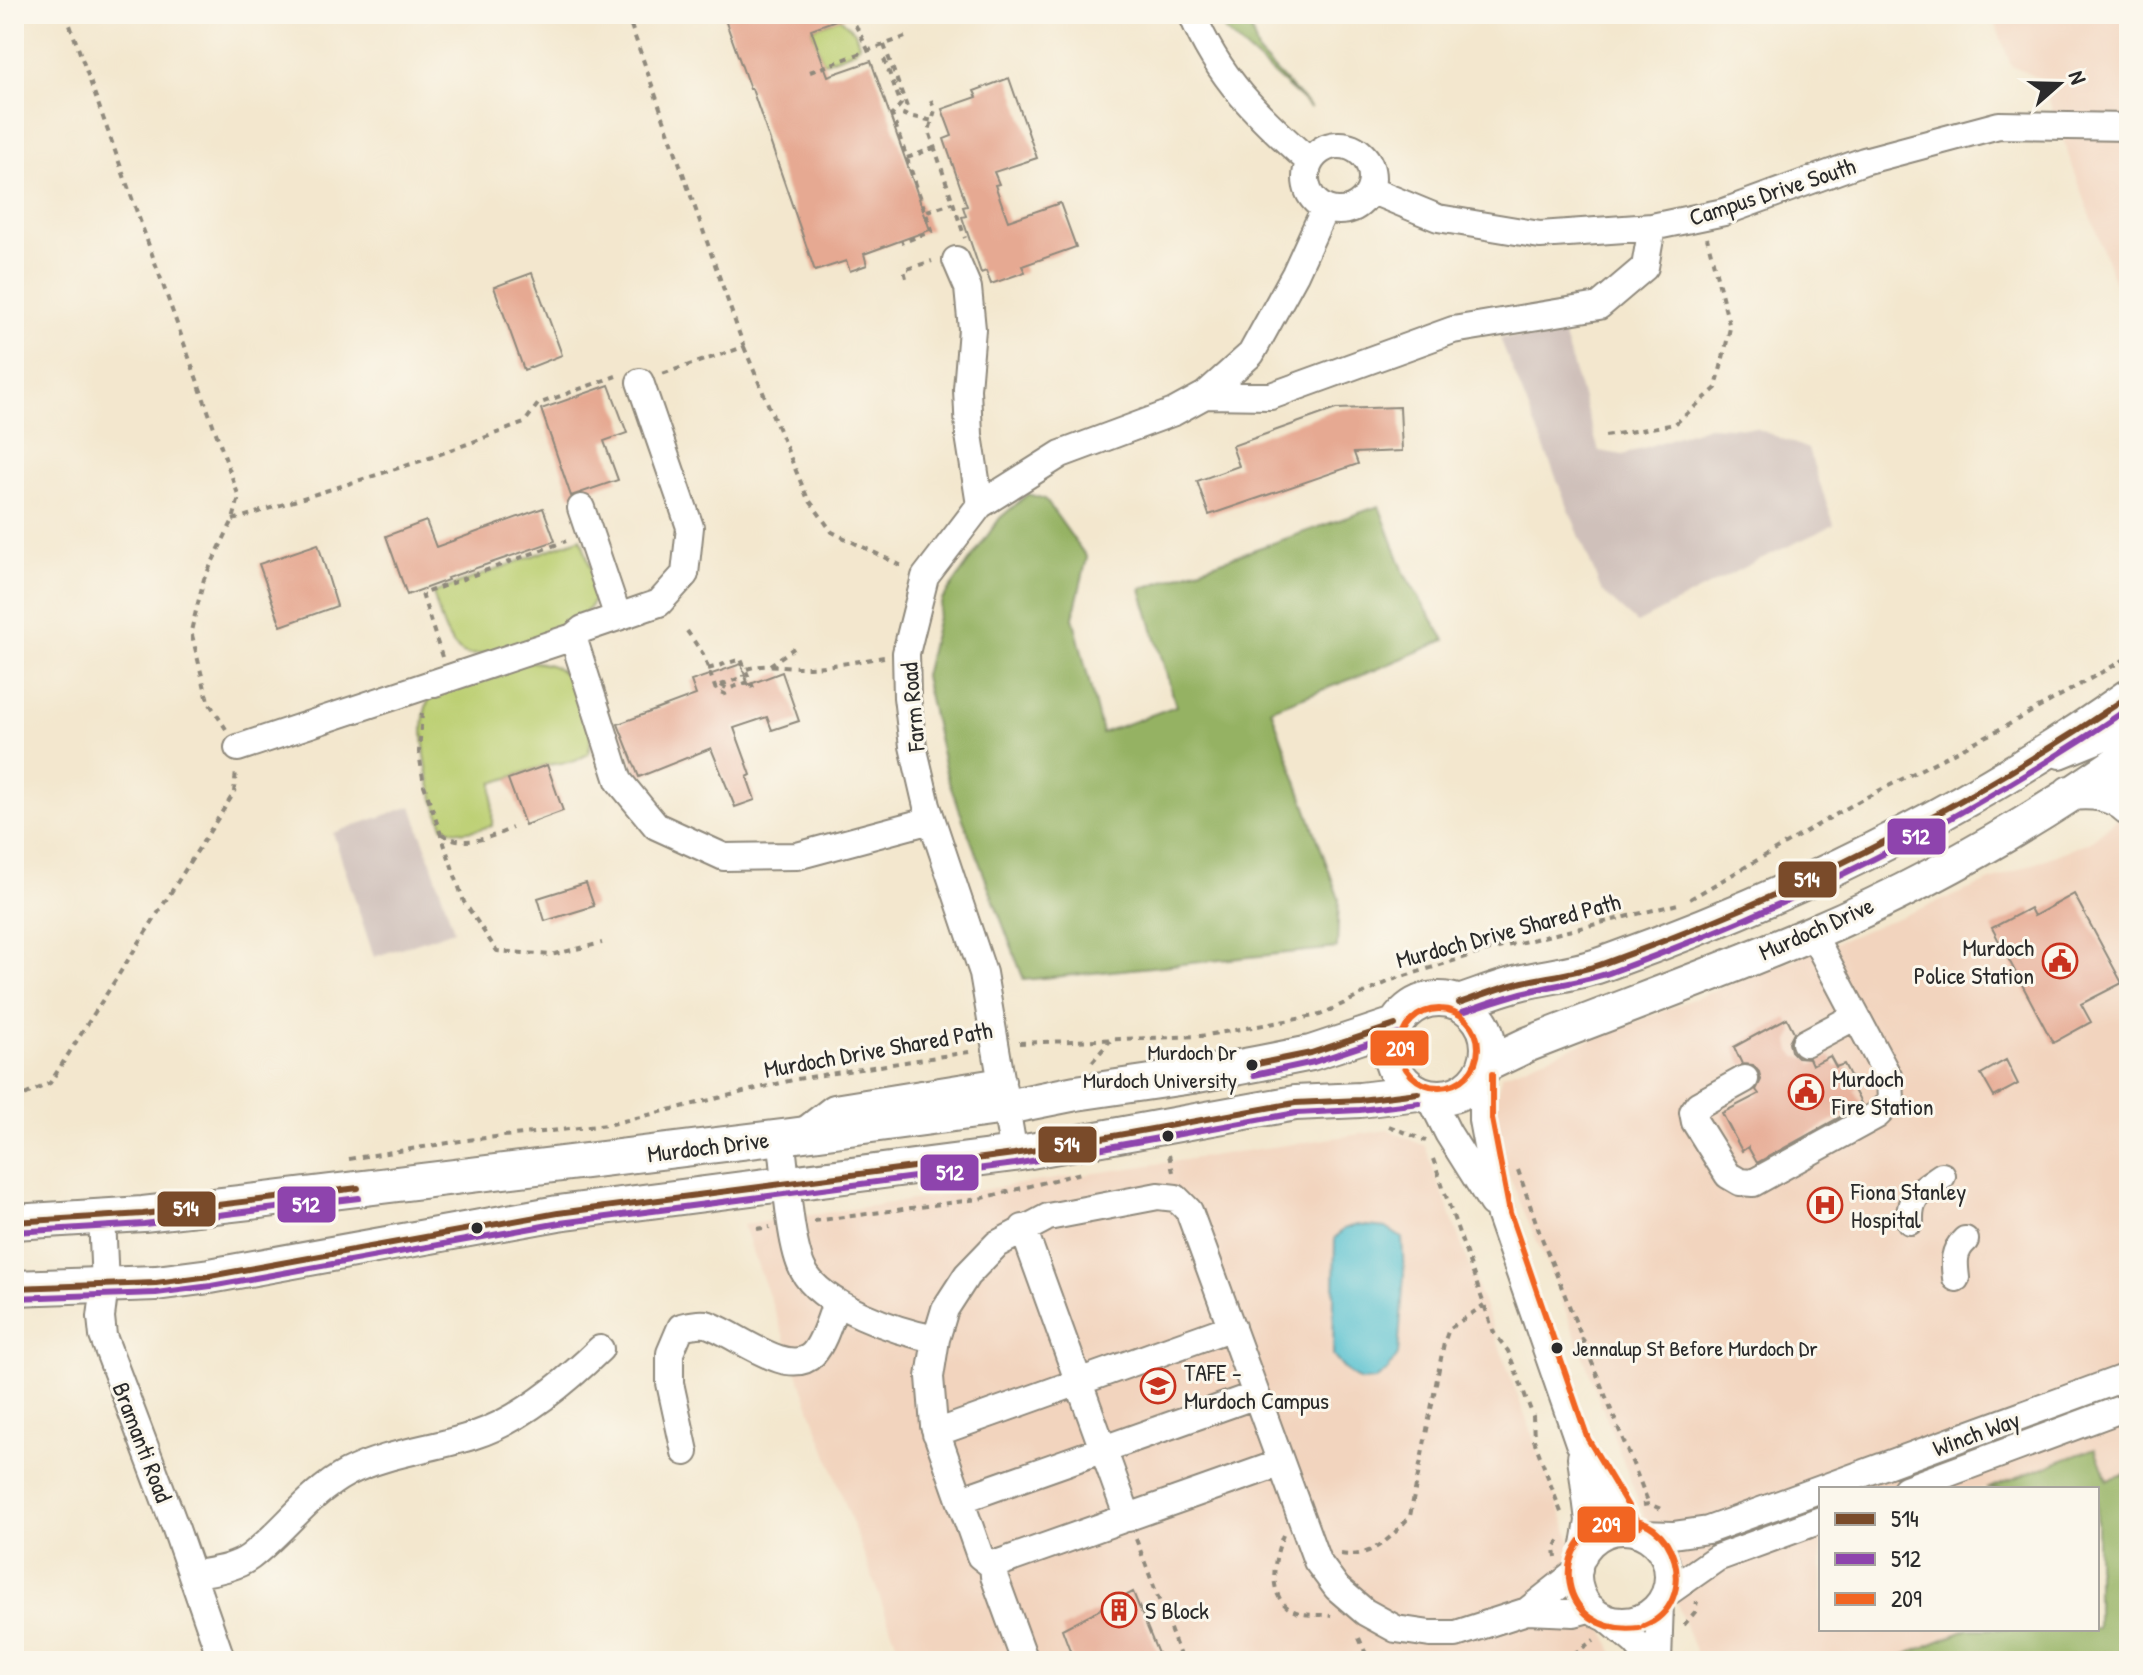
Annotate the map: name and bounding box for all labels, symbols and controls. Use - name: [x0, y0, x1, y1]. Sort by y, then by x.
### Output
- north arrow: [2019, 44, 2099, 124]
- text: N: [2062, 67, 2094, 88]
- street label: Campus Drive South: [1685, 149, 1859, 233]
- street label: Farm Road: [892, 661, 932, 754]
- line badge: 512: [1886, 817, 1947, 856]
- text: 512: [1902, 821, 1930, 851]
- line badge: 514: [1777, 860, 1838, 899]
- text: 514: [1794, 864, 1820, 894]
- street label: Murdoch Drive Shared Path: [1392, 885, 1624, 975]
- street label: Murdoch Drive: [1754, 888, 1879, 967]
- place label: Murdoch Police Station: [1914, 931, 2034, 991]
- public building icon: Murdoch Police Station: [2041, 942, 2079, 980]
- street label: Murdoch Drive Shared Path: [761, 1013, 995, 1085]
- line badge: 209: [1369, 1029, 1430, 1067]
- text: 209: [1386, 1033, 1414, 1063]
- place label: Murdoch Dr Murdoch University: [1083, 1037, 1238, 1095]
- marker: Murdoch Dr Murdoch University: [1244, 1057, 1260, 1073]
- place label: Murdoch Fire Station: [1831, 1062, 1934, 1122]
- public building icon: Murdoch Fire Station: [1787, 1073, 1825, 1111]
- street label: Murdoch Drive: [645, 1123, 771, 1169]
- line badge: 514: [1037, 1125, 1098, 1164]
- unlabelled marker: [1160, 1128, 1176, 1144]
- text: 514: [1054, 1129, 1080, 1159]
- line badge: 512: [919, 1153, 980, 1192]
- text: 512: [936, 1157, 964, 1187]
- place label: Fiona Stanley Hospital: [1850, 1175, 1966, 1235]
- line badge: 512: [276, 1185, 337, 1224]
- hospital icon: Fiona Stanley Hospital: [1806, 1186, 1844, 1224]
- text: 512: [292, 1189, 320, 1219]
- line badge: 514: [156, 1190, 217, 1228]
- text: 514: [173, 1193, 199, 1223]
- unlabelled marker: [469, 1220, 485, 1236]
- place label: Jennalup St Before Murdoch Dr: [1572, 1333, 1818, 1363]
- marker: Jennalup St Before Murdoch Dr: [1549, 1340, 1565, 1356]
- place label: TAFE - Murdoch Campus: [1184, 1356, 1329, 1416]
- school or university icon: TAFE - Murdoch Campus: [1139, 1367, 1177, 1405]
- street label: Bramanti Road: [106, 1378, 180, 1506]
- street label: Winch Way: [1928, 1403, 2024, 1463]
- legend: [1819, 1487, 2099, 1631]
- text: 514: [1891, 1502, 1919, 1534]
- line badge: 209: [1576, 1505, 1637, 1544]
- text: 209: [1592, 1509, 1620, 1539]
- text: 512: [1891, 1542, 1921, 1574]
- text: 209: [1891, 1582, 1922, 1614]
- building icon: S Block: [1100, 1591, 1138, 1629]
- place label: S Block: [1145, 1594, 1209, 1626]

